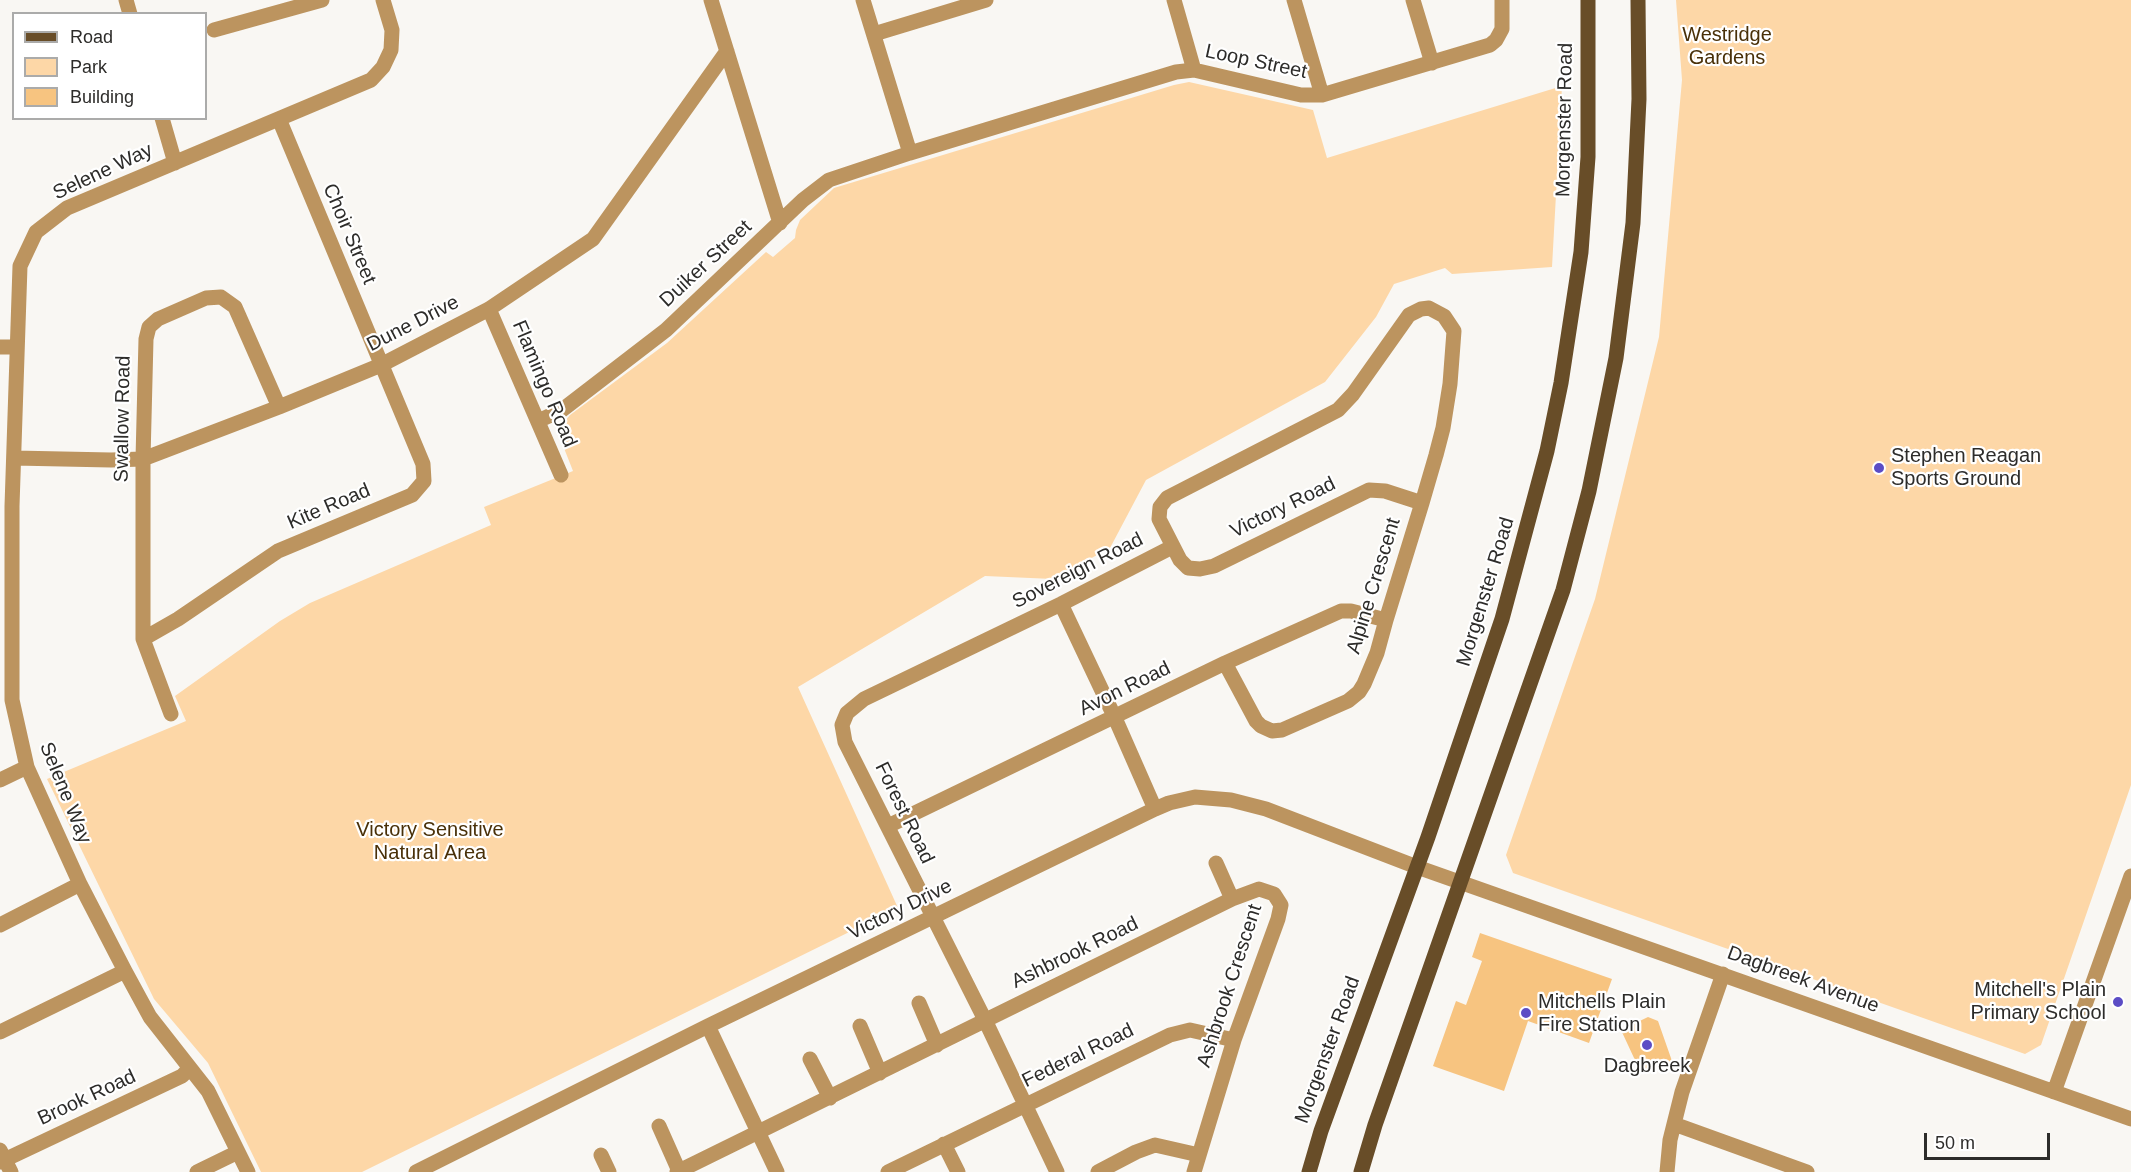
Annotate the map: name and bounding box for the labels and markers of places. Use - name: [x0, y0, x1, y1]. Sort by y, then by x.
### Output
- place label: Stephen Reagan Sports Ground: [1891, 444, 2041, 491]
- marker: Stephen Reagan Sports Ground: [1872, 461, 1886, 475]
- place label: Mitchell's Plain Primary School: [1970, 978, 2106, 1025]
- place label: Mitchells Plain Fire Station: [1538, 990, 1666, 1037]
- marker: Mitchell's Plain Primary School: [2111, 995, 2125, 1009]
- marker: Mitchells Plain Fire Station: [1519, 1006, 1533, 1020]
- marker: Dagbreek: [1640, 1038, 1654, 1052]
- place label: Dagbreek: [1604, 1054, 1690, 1078]

